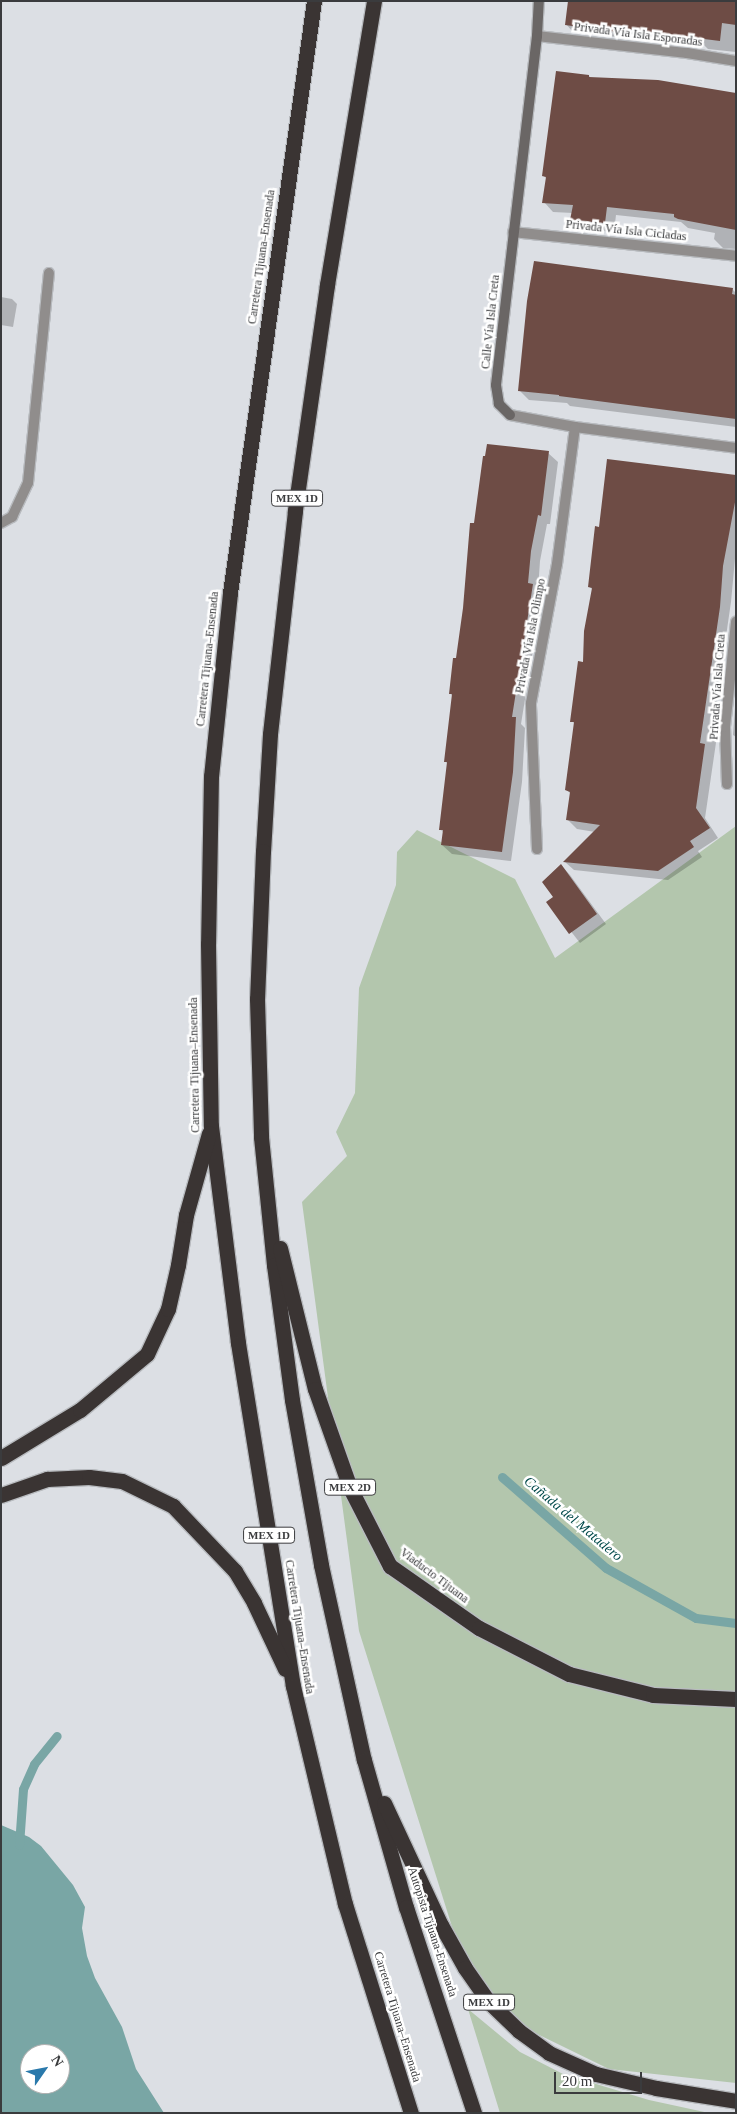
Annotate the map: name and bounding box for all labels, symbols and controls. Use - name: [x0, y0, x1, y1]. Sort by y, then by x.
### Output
- street label: Privada Vía Isla Esporadas: [573, 20, 703, 50]
- street label: Carretera Tijuana–Ensenada: [245, 189, 279, 325]
- street label: Privada Vía Isla Cicladas: [565, 217, 687, 245]
- street label: Calle Vía Isla Creta: [479, 274, 503, 370]
- road number: MEX 1D: [271, 489, 323, 506]
- street label: Privada Vía Isla Olimpo: [513, 577, 549, 695]
- street label: Carretera Tijuana–Ensenada: [194, 591, 222, 727]
- street label: Privada Vía Isla Creta: [707, 633, 729, 741]
- street label: Carretera Tijuana–Ensenada: [187, 997, 203, 1133]
- water label: Cañada del Matadero: [520, 1473, 626, 1565]
- road number: MEX 2D: [324, 1478, 376, 1495]
- road number: MEX 1D: [243, 1526, 295, 1544]
- street label: Viaducto Tijuana: [397, 1545, 471, 1607]
- street label: Carretera Tijuana–Ensenada: [281, 1559, 317, 1695]
- street label: Autopista Tijuana-Ensenada: [404, 1865, 460, 1999]
- street label: Carretera Tijuana–Ensenada: [370, 1950, 424, 2084]
- road number: MEX 1D: [463, 1994, 515, 2010]
- north arrow: [20, 2044, 70, 2094]
- text: N: [48, 2053, 66, 2069]
- scale bar: [557, 2062, 644, 2094]
- text: 20 m: [562, 2073, 592, 2089]

